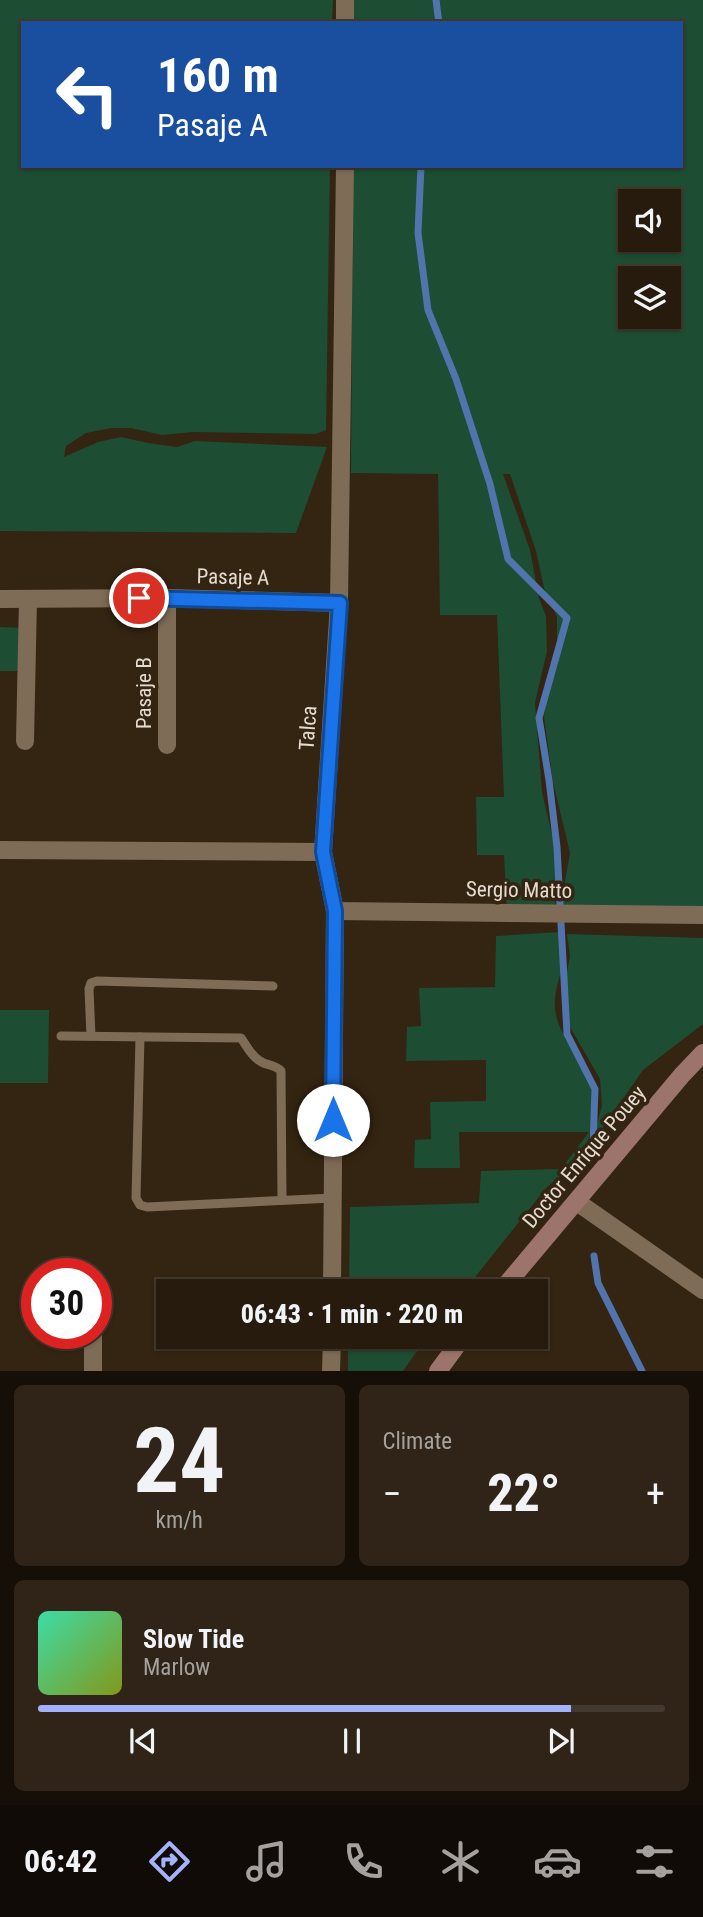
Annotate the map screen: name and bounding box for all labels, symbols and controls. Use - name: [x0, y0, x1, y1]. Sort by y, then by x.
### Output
- text: 160 m: [157, 47, 279, 104]
- icon: left: [42, 49, 133, 140]
- text: Pasaje A: [157, 106, 268, 144]
- map controls: [618, 189, 681, 329]
- button: sound: [618, 189, 681, 252]
- button: layers: [618, 266, 681, 329]
- street label: Pasaje A: [196, 564, 270, 590]
- pin: [109, 568, 169, 628]
- icon: arrive: [120, 579, 158, 617]
- street label: Pasaje B: [132, 657, 156, 729]
- street label: Talca: [294, 705, 322, 751]
- street label: Sergio Matto: [466, 877, 572, 903]
- street label: Doctor Enrique Pouey: [518, 1081, 650, 1233]
- position arrow: [296, 1083, 370, 1157]
- speed limit sign: 30: [21, 1258, 112, 1349]
- text: 06:43 · 1 min · 220 m: [241, 1299, 463, 1329]
- text: 24: [133, 1408, 225, 1514]
- text: Climate: [383, 1428, 452, 1455]
- text: 22°: [487, 1463, 560, 1524]
- text: −: [383, 1472, 402, 1516]
- text: +: [646, 1472, 665, 1516]
- text: km/h: [156, 1507, 203, 1534]
- text: Slow Tide: [143, 1624, 244, 1654]
- text: Marlow: [143, 1654, 210, 1681]
- icon: previous: [124, 1722, 162, 1760]
- icon: pause: [333, 1722, 371, 1760]
- icon: next: [542, 1722, 580, 1760]
- icon: directions: [145, 1837, 194, 1886]
- icon: music: [242, 1837, 291, 1886]
- icon: phone: [339, 1837, 388, 1886]
- icon: climate: [436, 1837, 485, 1886]
- icon: car: [533, 1837, 582, 1886]
- icon: filters: [630, 1837, 679, 1886]
- text: 06:42: [24, 1842, 97, 1880]

